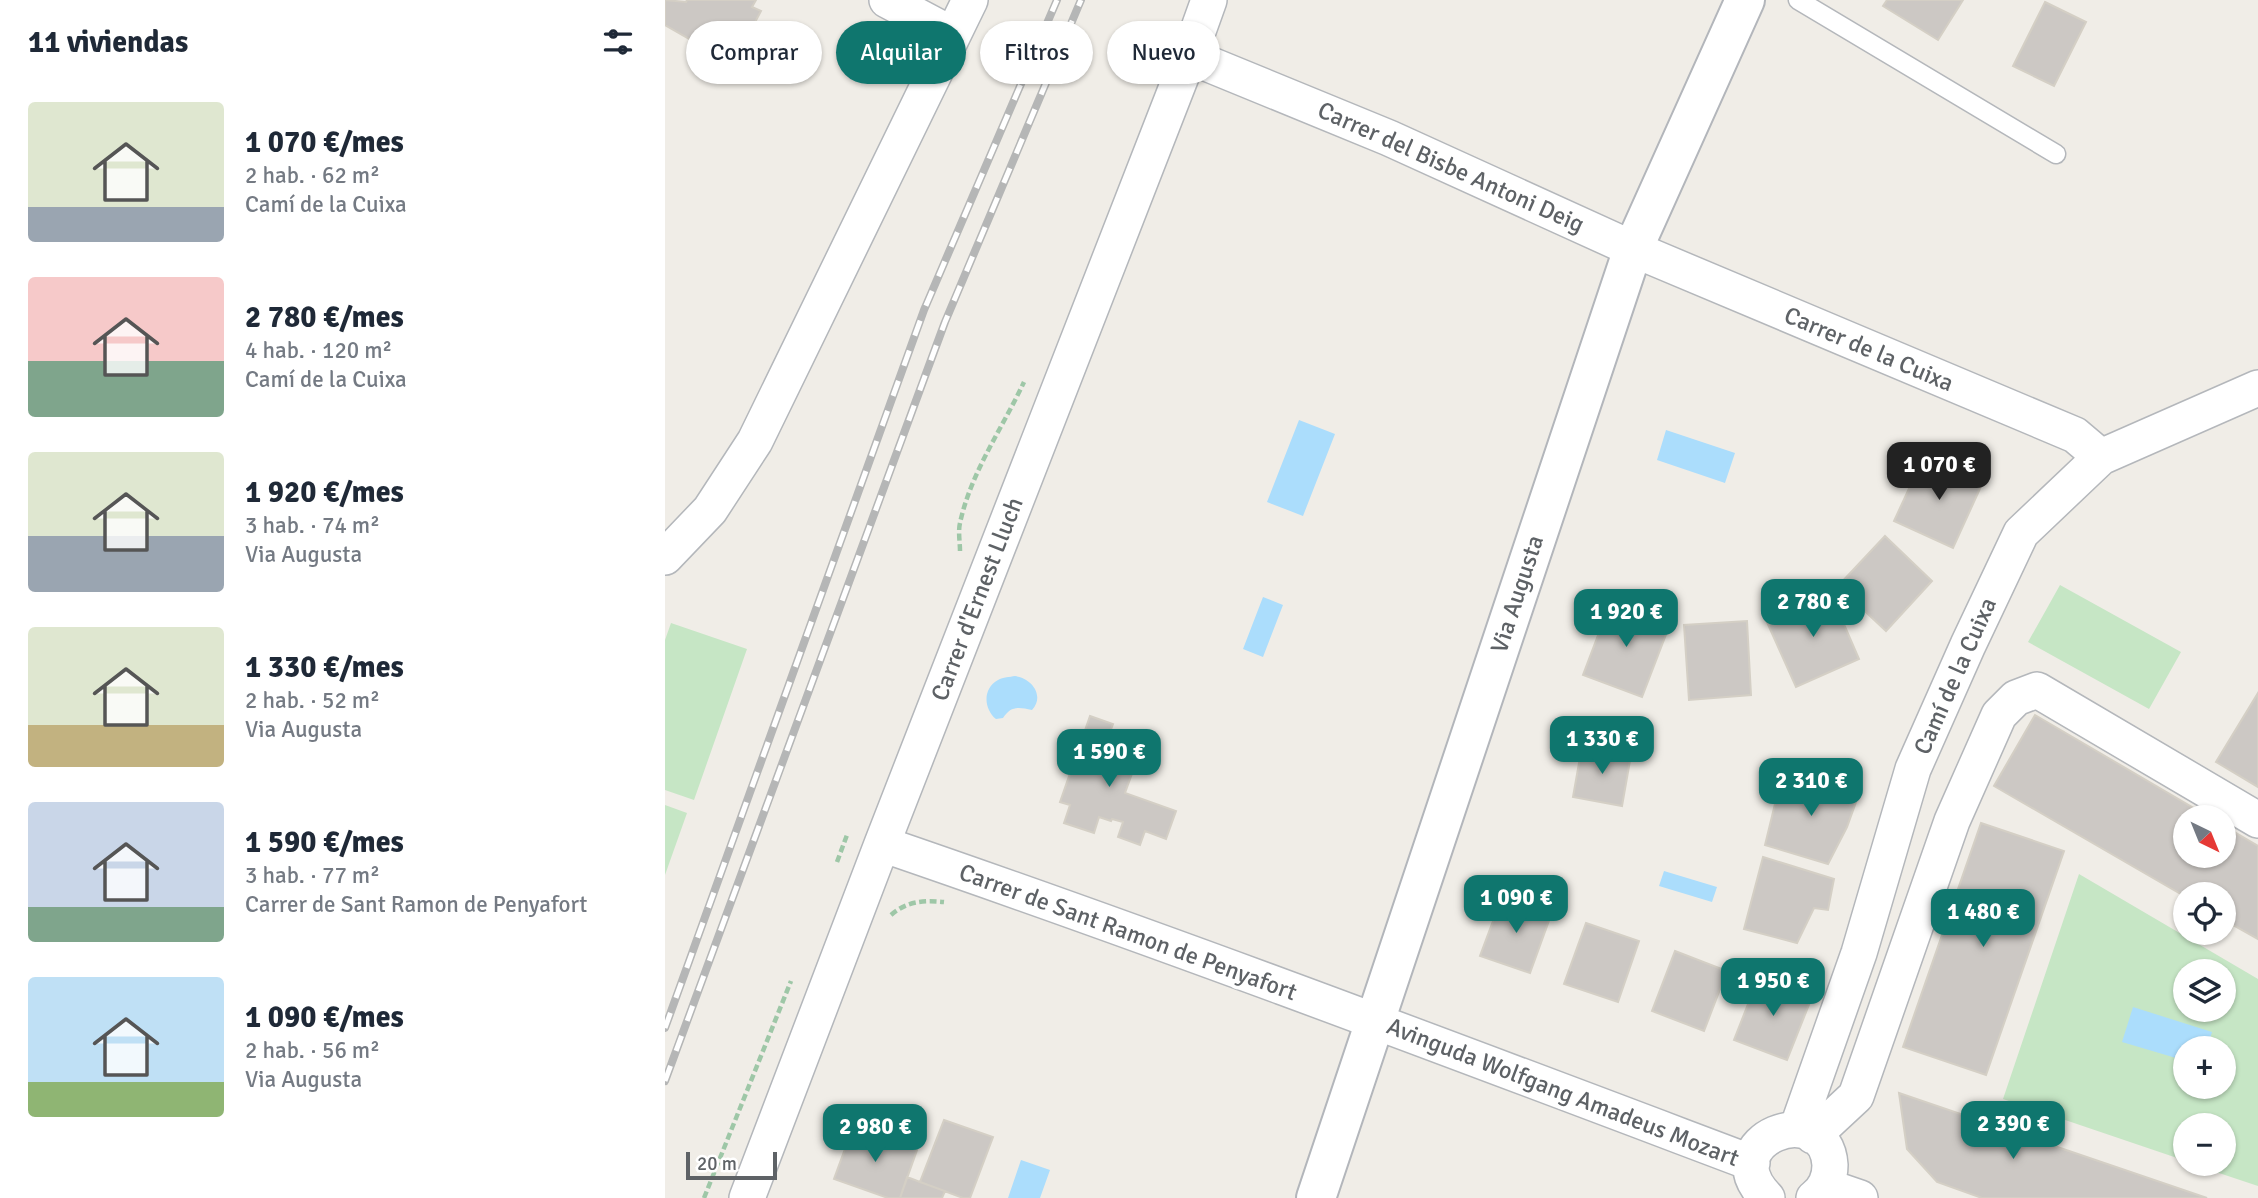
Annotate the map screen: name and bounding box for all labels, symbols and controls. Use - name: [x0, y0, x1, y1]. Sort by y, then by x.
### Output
- chip: Comprar: [686, 21, 822, 84]
- chip: Alquilar: [836, 21, 966, 84]
- chip: Filtros: [980, 21, 1093, 84]
- chip: Nuevo: [1107, 21, 1220, 84]
- icon: filters: [599, 23, 637, 61]
- text: 11 viviendas: [28, 24, 188, 61]
- street label: Carrer del Bisbe Antoni Deig: [1313, 95, 1589, 239]
- text: 1 070 €/mes: [245, 124, 404, 161]
- icon: home: [84, 130, 168, 214]
- text: 2 hab. · 62 m²: [245, 161, 380, 190]
- text: Camí de la Cuixa: [245, 190, 407, 219]
- text: 2 780 €/mes: [245, 299, 404, 336]
- street label: Carrer de la Cuixa: [1780, 300, 1958, 398]
- icon: home: [84, 305, 168, 389]
- text: 4 hab. · 120 m²: [245, 336, 392, 365]
- text: Camí de la Cuixa: [245, 365, 407, 394]
- pin: 1 070 €: [1874, 442, 2004, 502]
- text: 1 070 €: [1903, 450, 1975, 479]
- text: 1 920 €/mes: [245, 474, 404, 511]
- icon: home: [84, 480, 168, 564]
- street label: Carrer d'Ernest Lluch: [924, 493, 1030, 705]
- text: 3 hab. · 74 m²: [245, 511, 380, 540]
- street label: Via Augusta: [1484, 531, 1550, 657]
- text: Via Augusta: [245, 540, 362, 569]
- pin: 2 780 €: [1748, 580, 1878, 639]
- text: 2 780 €: [1777, 587, 1849, 616]
- pin: 1 920 €: [1561, 590, 1691, 649]
- street label: Camí de la Cuixa: [1907, 593, 2003, 759]
- text: 1 920 €: [1590, 597, 1662, 626]
- text: 1 330 €/mes: [245, 649, 404, 686]
- icon: home: [84, 655, 168, 739]
- text: 2 hab. · 52 m²: [245, 686, 380, 715]
- text: Via Augusta: [245, 715, 362, 744]
- pin: 1 330 €: [1537, 716, 1667, 776]
- text: 1 330 €: [1566, 724, 1638, 753]
- pin: 1 590 €: [1044, 730, 1174, 789]
- text: 1 590 €: [1073, 737, 1145, 766]
- pin: 2 310 €: [1746, 758, 1876, 818]
- text: 2 310 €: [1775, 766, 1847, 795]
- north arrow: [2173, 805, 2237, 868]
- map controls: [2173, 805, 2236, 1176]
- text: 1 590 €/mes: [245, 824, 404, 861]
- icon: home: [84, 830, 168, 914]
- street label: Carrer de Sant Ramon de Penyafort: [955, 857, 1301, 1007]
- text: 3 hab. · 77 m²: [245, 861, 380, 890]
- pin: 1 090 €: [1451, 876, 1581, 935]
- button: locate: [2173, 882, 2236, 945]
- text: 1 090 €: [1480, 883, 1552, 912]
- text: Carrer de Sant Ramon de Penyafort: [245, 890, 587, 919]
- pin: 1 480 €: [1918, 890, 2048, 949]
- text: 1 480 €: [1947, 897, 2019, 926]
- pin: 1 950 €: [1708, 958, 1838, 1018]
- button: layers: [2173, 959, 2236, 1022]
- text: 1 950 €: [1737, 966, 1809, 995]
- text: 1 090 €/mes: [245, 999, 404, 1036]
- icon: home: [84, 1005, 168, 1089]
- street label: Avinguda Wolfgang Amadeus Mozart: [1383, 1011, 1743, 1173]
- text: 2 hab. · 56 m²: [245, 1036, 380, 1065]
- button: +: [2173, 1036, 2236, 1099]
- text: Via Augusta: [245, 1065, 362, 1094]
- pin: 2 390 €: [1948, 1102, 2078, 1161]
- pin: 2 980 €: [810, 1104, 940, 1164]
- text: 2 390 €: [1977, 1109, 2049, 1138]
- text: 2 980 €: [839, 1112, 911, 1141]
- button: −: [2173, 1113, 2236, 1176]
- scale bar: [686, 1149, 777, 1181]
- text: 20 m: [697, 1152, 737, 1176]

